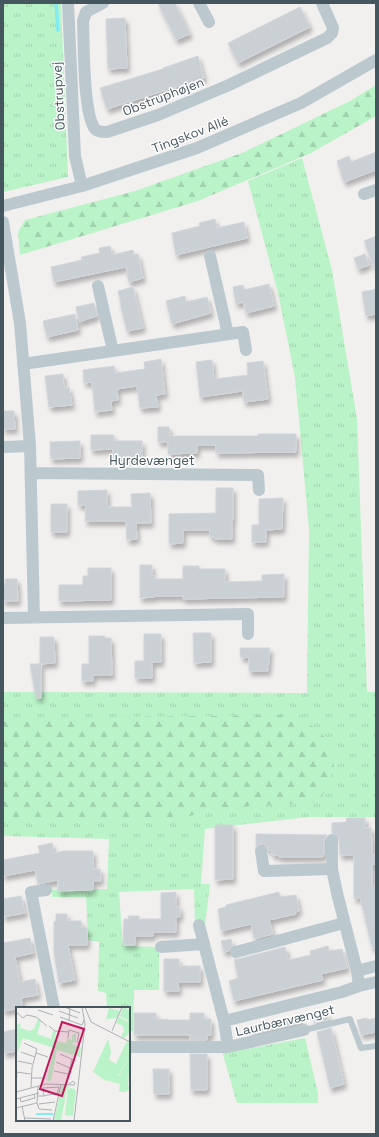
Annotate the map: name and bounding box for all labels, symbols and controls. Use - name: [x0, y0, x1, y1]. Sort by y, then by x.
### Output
- street label: Obstrupvej: [48, 61, 69, 131]
- street label: Obstruphøjen: [120, 73, 206, 120]
- street label: Tingskov Allé: [149, 112, 231, 157]
- street label: Hyrdevænget: [109, 452, 195, 469]
- street label: Laurbærvænget: [234, 1001, 336, 1040]
- inset map: [16, 1007, 130, 1121]

